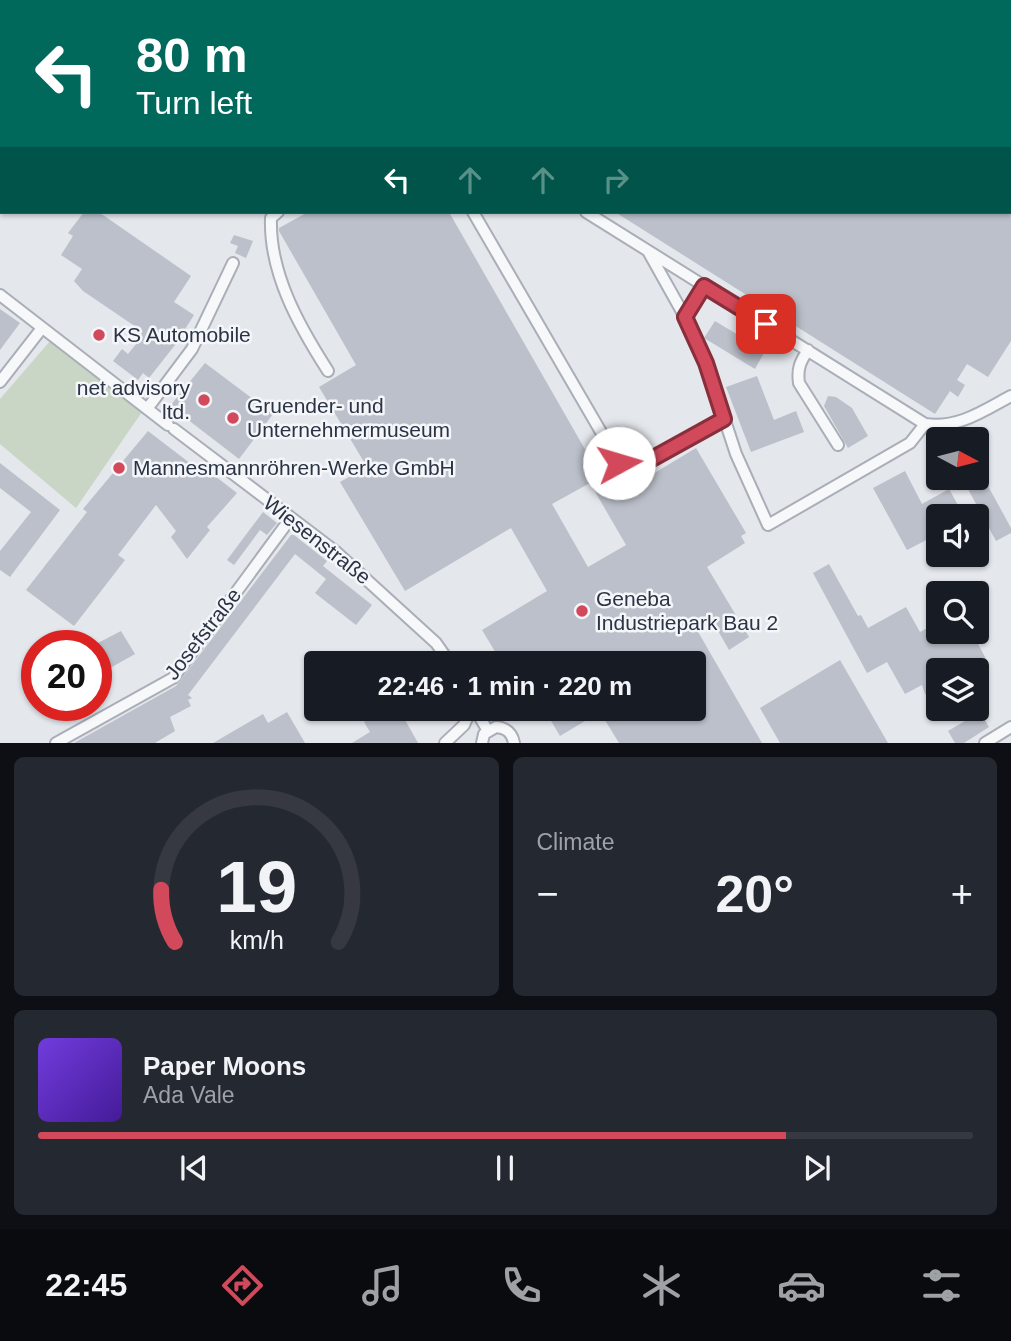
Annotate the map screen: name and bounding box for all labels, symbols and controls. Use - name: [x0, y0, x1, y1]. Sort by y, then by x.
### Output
- icon: left: [21, 28, 112, 119]
- text: 80 m: [136, 28, 248, 82]
- text: Turn left: [136, 85, 252, 121]
- icon: left: [378, 161, 416, 199]
- icon: ahead: [451, 161, 489, 199]
- icon: ahead: [524, 161, 562, 199]
- icon: right: [597, 161, 635, 199]
- pin: [736, 294, 796, 354]
- icon: arrive: [747, 305, 785, 343]
- place label: KS Automobile: [113, 323, 251, 346]
- marker: KS Automobile: [91, 327, 107, 343]
- place label: net advisory ltd.: [77, 376, 190, 423]
- marker: net advisory ltd.: [196, 392, 212, 408]
- place label: Gruender- und Unternehmermuseum: [247, 394, 450, 441]
- marker: Gruender- und Unternehmermuseum: [225, 410, 241, 426]
- position arrow: [582, 426, 656, 500]
- north arrow: [926, 427, 989, 490]
- map controls: [926, 427, 989, 721]
- place label: Mannesmannröhren-Werke GmbH: [133, 456, 455, 479]
- marker: Mannesmannröhren-Werke GmbH: [111, 460, 127, 476]
- street label: Wiesenstraße: [259, 491, 375, 589]
- button: sound: [926, 504, 989, 567]
- button: search: [926, 581, 989, 644]
- street label: Josefstraße: [160, 583, 245, 684]
- place label: Geneba Industriepark Bau 2: [596, 587, 778, 634]
- marker: Geneba Industriepark Bau 2: [574, 603, 590, 619]
- speed limit sign: 20: [21, 630, 112, 721]
- button: layers: [926, 658, 989, 721]
- text: 22:46 · 1 min · 220 m: [378, 671, 632, 701]
- text: Climate: [537, 829, 614, 855]
- text: 19: [216, 847, 297, 928]
- text: 20°: [715, 865, 794, 923]
- text: −: [537, 873, 559, 915]
- text: +: [951, 873, 973, 915]
- text: km/h: [229, 926, 283, 954]
- text: Paper Moons: [143, 1051, 306, 1081]
- text: Ada Vale: [143, 1082, 235, 1108]
- icon: previous: [175, 1149, 213, 1187]
- icon: pause: [486, 1149, 524, 1187]
- icon: next: [798, 1149, 836, 1187]
- icon: directions: [218, 1261, 267, 1310]
- icon: music: [358, 1261, 407, 1310]
- icon: phone: [497, 1261, 546, 1310]
- icon: climate: [637, 1261, 686, 1310]
- icon: car: [777, 1261, 826, 1310]
- icon: filters: [917, 1261, 966, 1310]
- text: 22:45: [45, 1267, 127, 1303]

